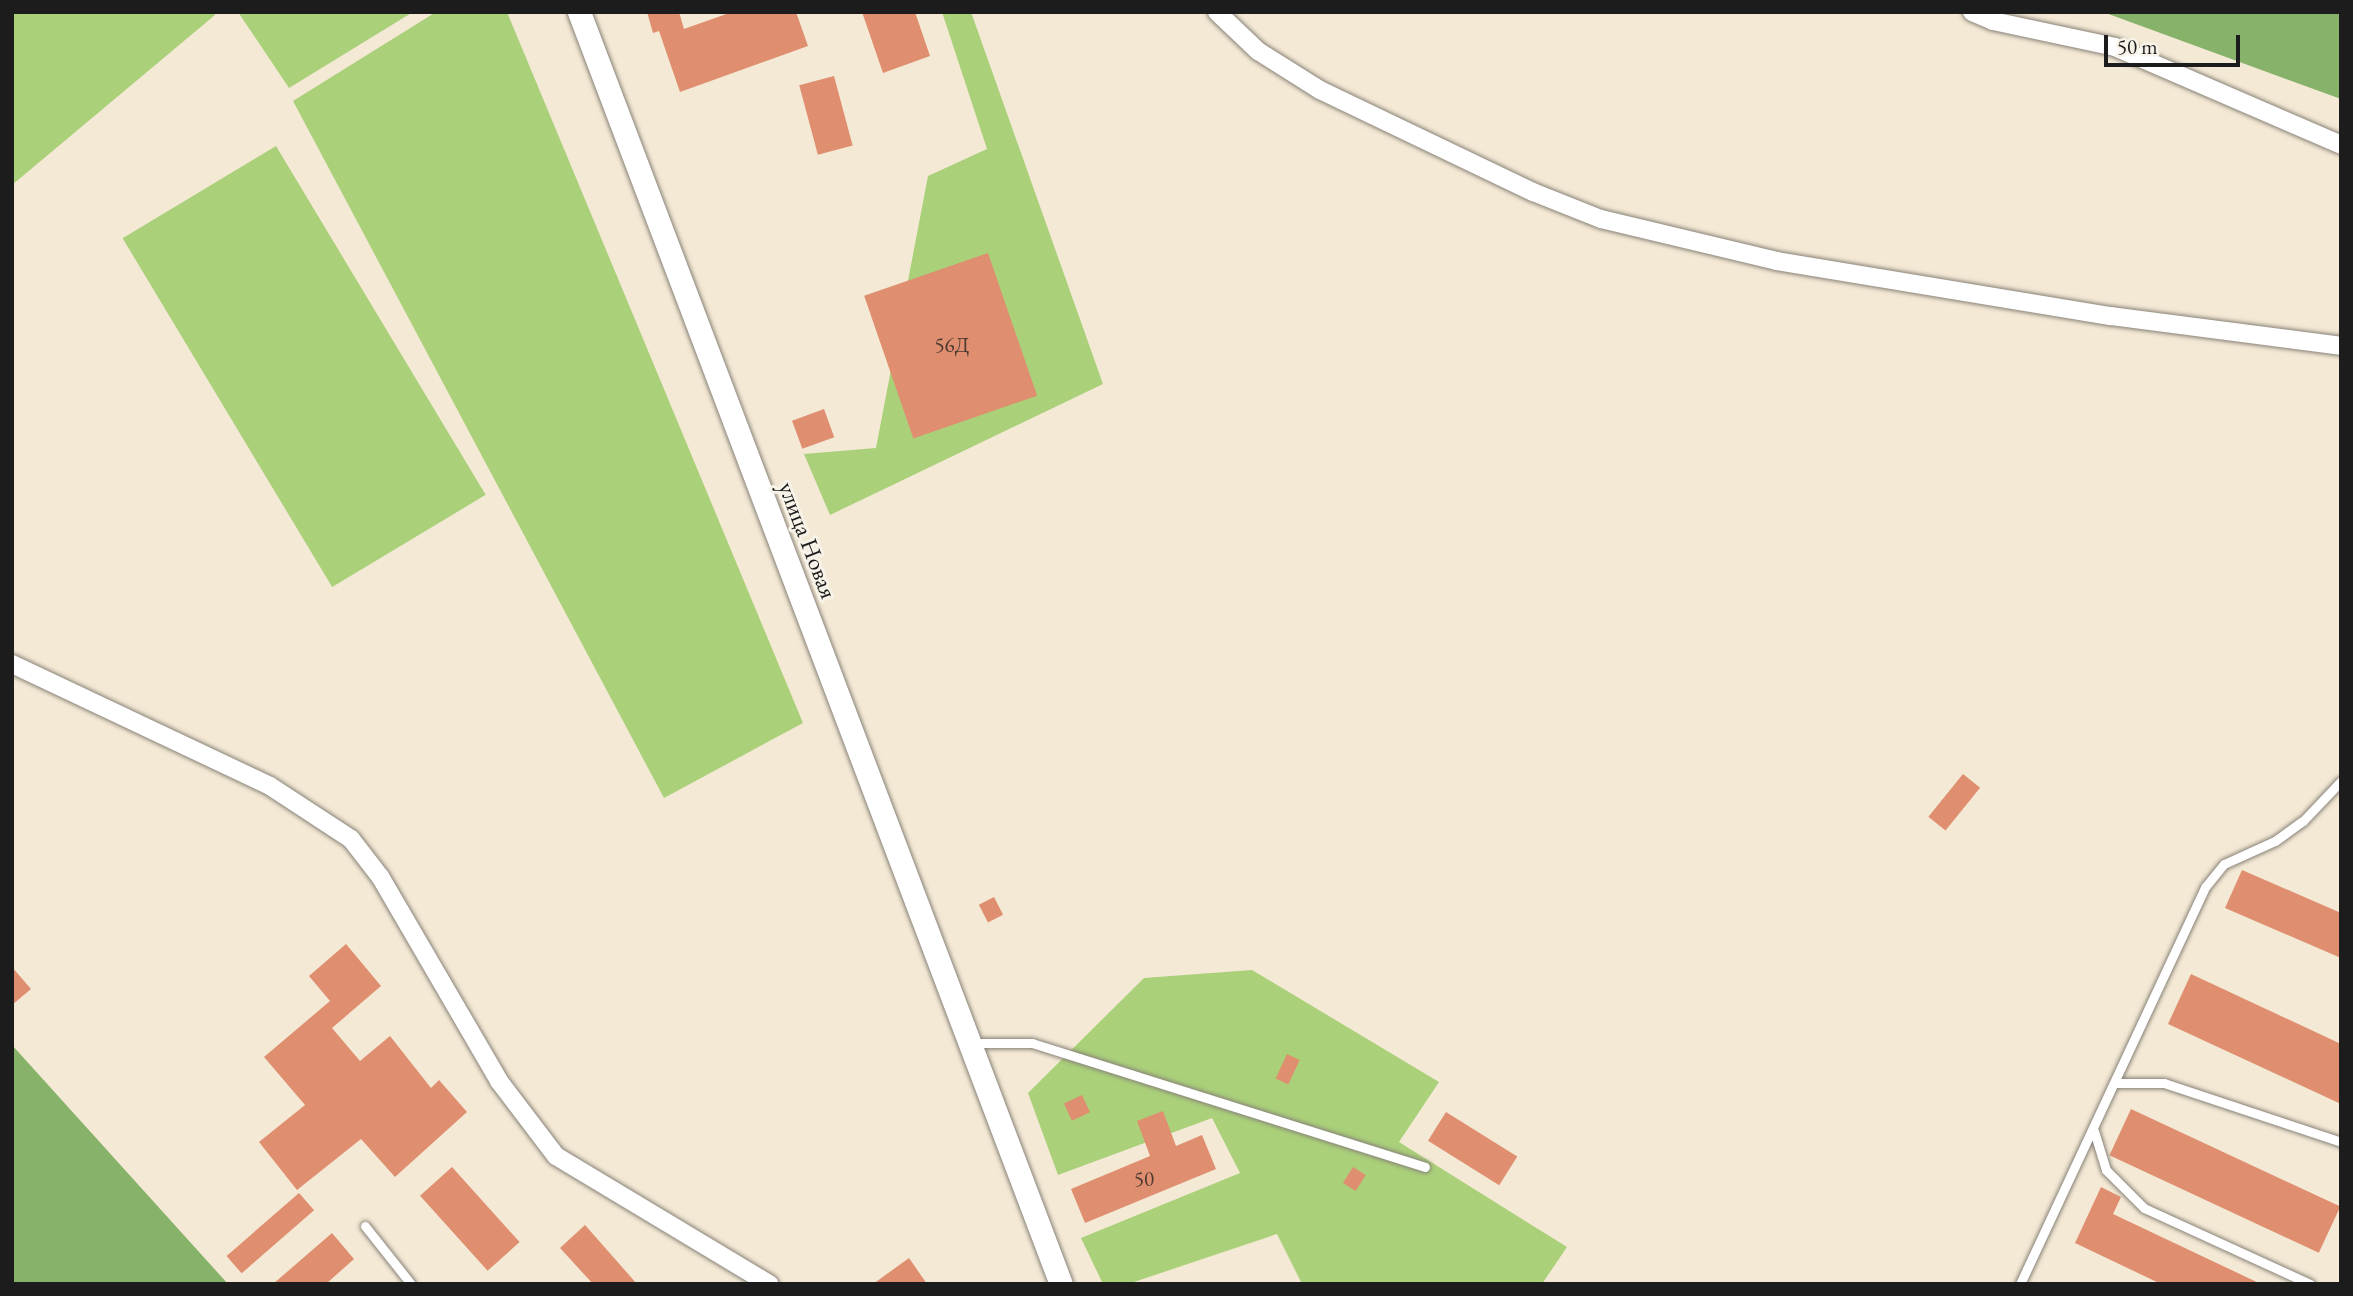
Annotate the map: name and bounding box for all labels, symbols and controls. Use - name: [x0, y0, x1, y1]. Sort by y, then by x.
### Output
- scale bar: [2108, 21, 2244, 65]
- text: 50 m: [2117, 33, 2158, 60]
- house number: 56Д: [935, 332, 969, 358]
- street label: улица Новая: [773, 478, 843, 602]
- house number: 50: [1134, 1166, 1154, 1192]

